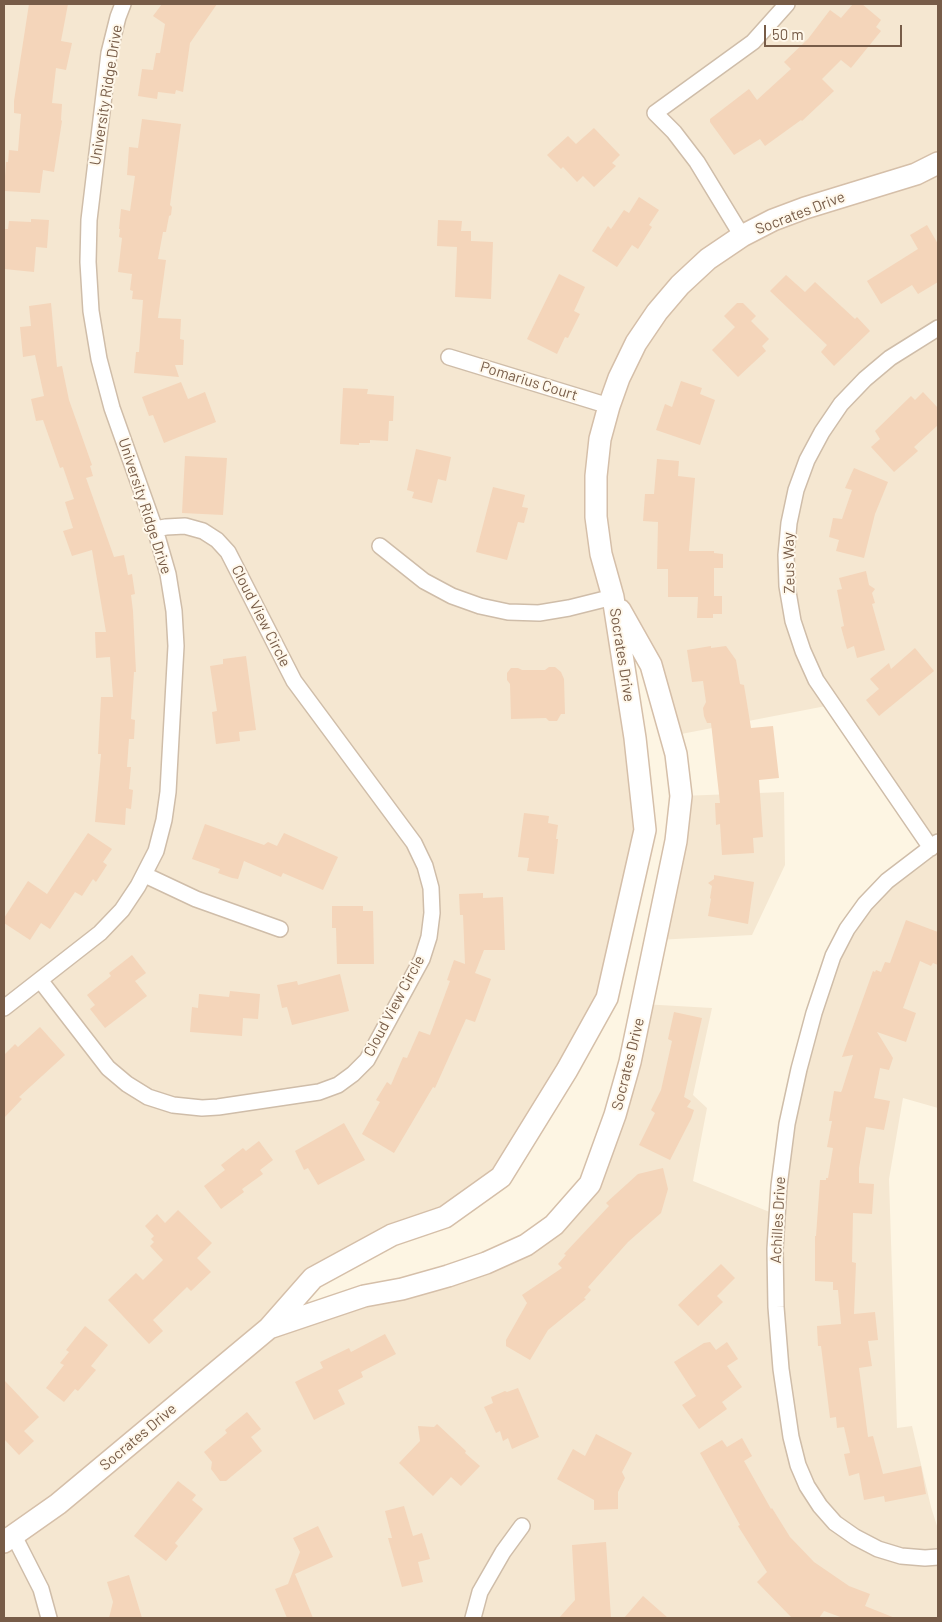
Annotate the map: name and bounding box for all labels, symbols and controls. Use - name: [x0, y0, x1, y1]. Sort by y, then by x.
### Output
- scale bar: [767, 15, 904, 47]
- street label: University Ridge Drive: [86, 23, 126, 167]
- text: 50 m: [772, 25, 804, 43]
- street label: Socrates Drive: [753, 188, 847, 238]
- street label: Pomarius Court: [478, 358, 580, 404]
- street label: University Ridge Drive: [115, 436, 175, 576]
- street label: Zeus Way: [779, 532, 799, 594]
- street label: Cloud View Circle: [228, 562, 294, 670]
- street label: Socrates Drive: [606, 607, 638, 703]
- street label: Cloud View Circle: [360, 952, 428, 1060]
- street label: Socrates Drive: [608, 1016, 648, 1112]
- street label: Achilles Drive: [767, 1176, 789, 1264]
- street label: Socrates Drive: [96, 1400, 180, 1474]

